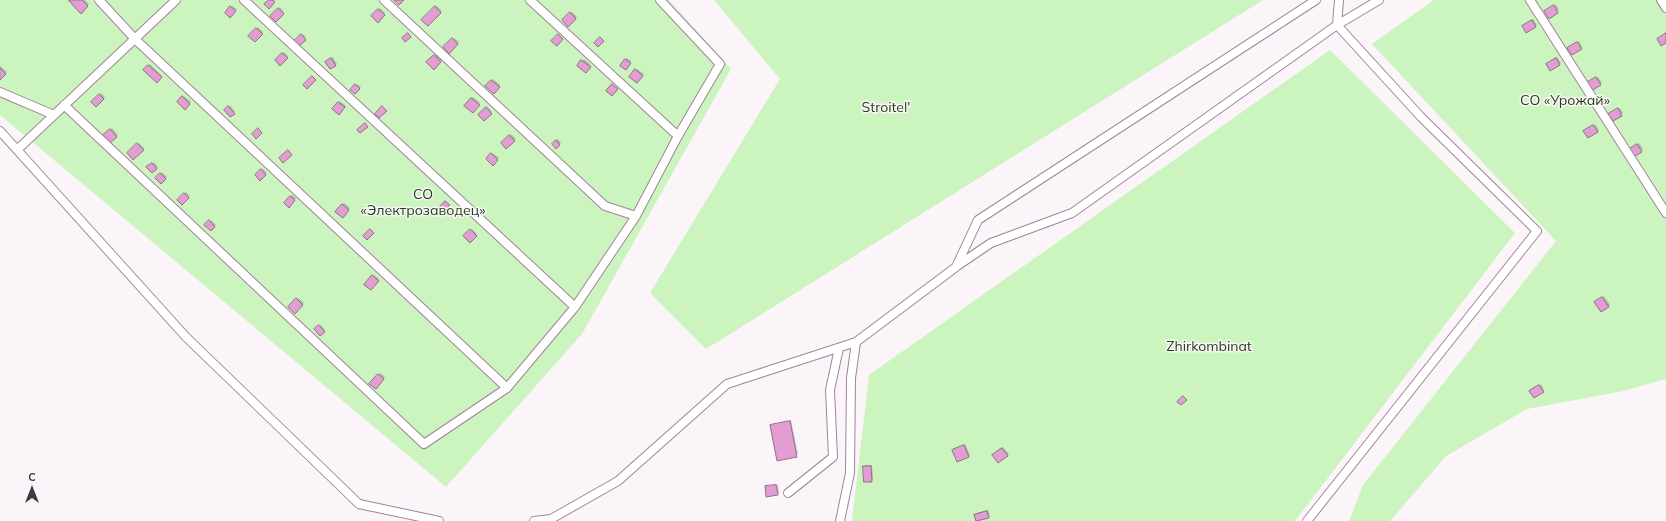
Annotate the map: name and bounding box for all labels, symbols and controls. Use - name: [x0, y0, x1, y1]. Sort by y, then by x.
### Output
- park label: СО «Урожай»: [1520, 93, 1610, 109]
- park label: Stroitel': [862, 100, 910, 116]
- park label: СО «Электрозаводец»: [361, 187, 485, 220]
- park label: Zhirkombinat: [1166, 339, 1252, 355]
- north arrow: [12, 469, 52, 509]
- text: С: [28, 470, 36, 484]

